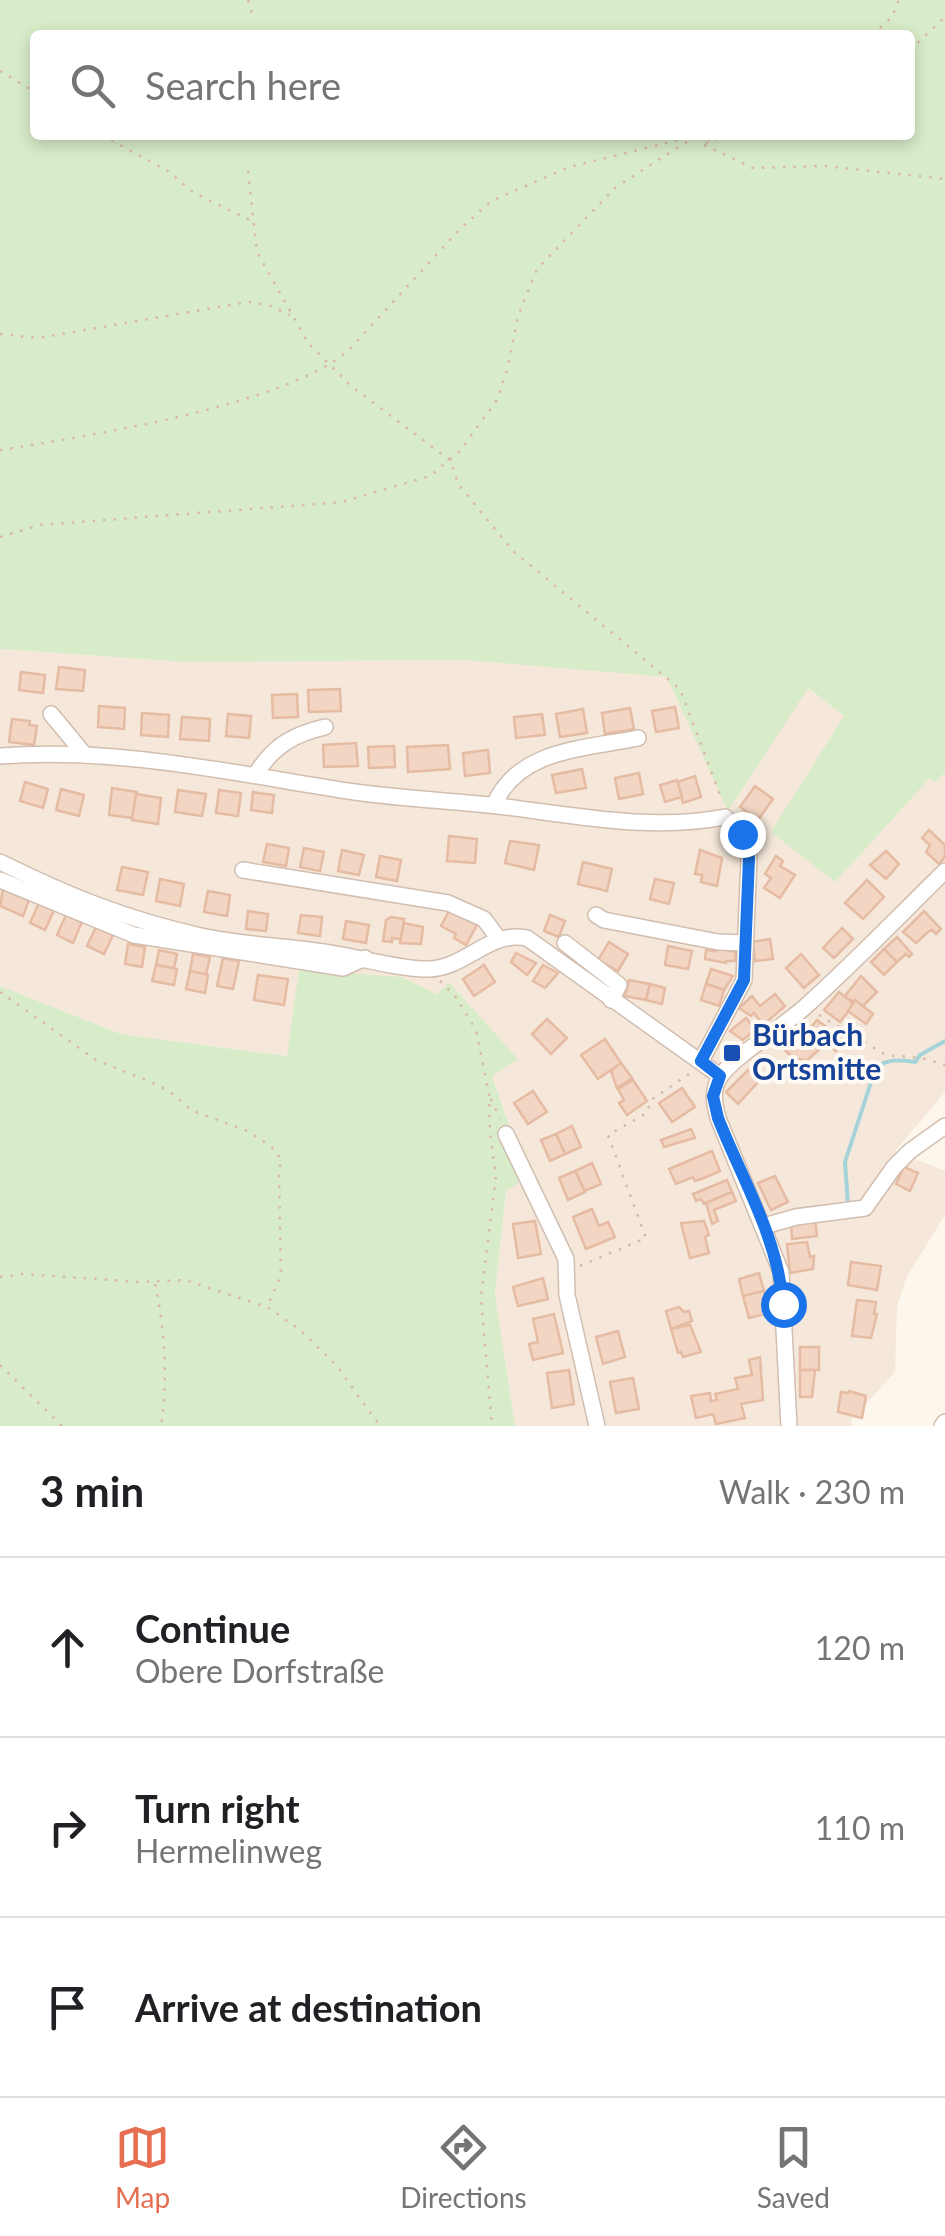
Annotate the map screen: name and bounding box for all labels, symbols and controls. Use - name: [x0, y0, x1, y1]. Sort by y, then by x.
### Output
- search box: [30, 30, 915, 140]
- icon: search: [65, 58, 120, 113]
- text: Search here: [145, 62, 341, 108]
- route end: [720, 812, 766, 858]
- place label: Bürbach Ortsmitte: [752, 1016, 881, 1086]
- marker: Bürbach Ortsmitte: [721, 1042, 743, 1064]
- route start: [761, 1282, 807, 1328]
- text: 3 min: [40, 1466, 144, 1516]
- text: Walk · 230 m: [719, 1472, 905, 1511]
- text: Continue: [135, 1605, 290, 1651]
- icon: ahead: [40, 1620, 95, 1675]
- text: 120 m: [815, 1628, 905, 1667]
- text: Obere Dorfstraße: [135, 1651, 384, 1690]
- text: Turn right: [135, 1785, 300, 1831]
- icon: right: [40, 1800, 95, 1855]
- text: 110 m: [815, 1808, 905, 1847]
- text: Hermelinweg: [135, 1831, 322, 1870]
- icon: arrive: [40, 1980, 95, 2035]
- text: Arrive at destination: [135, 1984, 482, 2030]
- tab: Map: [115, 2120, 170, 2214]
- tab: Directions: [400, 2120, 527, 2214]
- tab: Saved: [757, 2120, 830, 2214]

